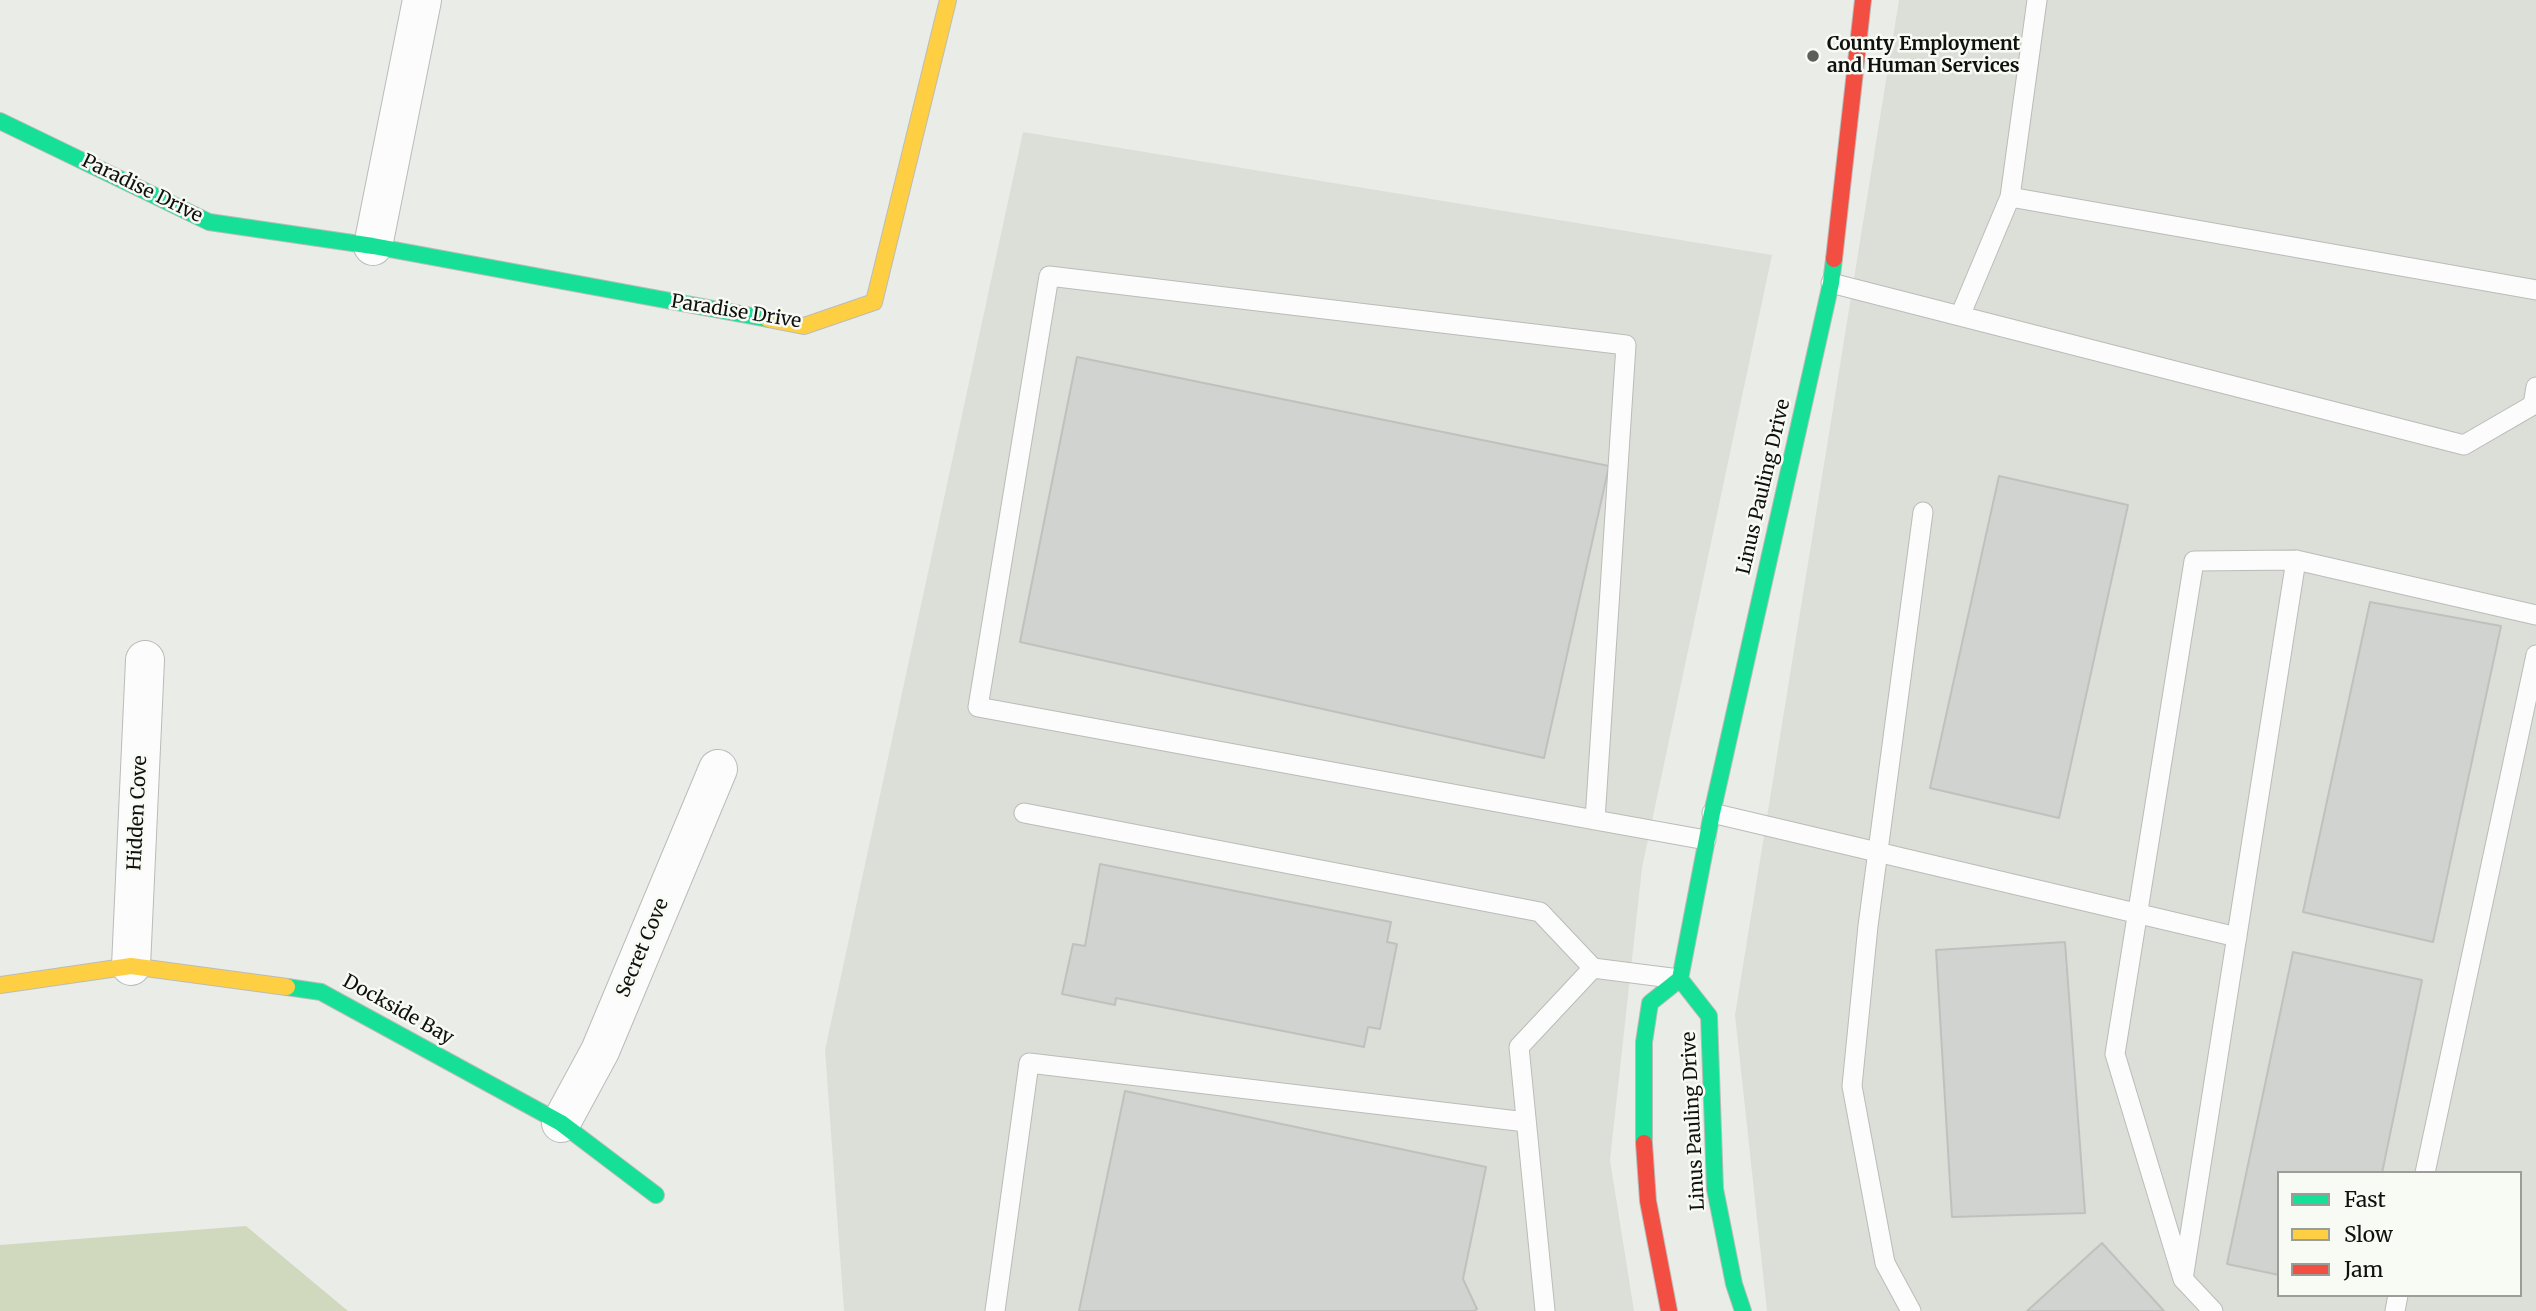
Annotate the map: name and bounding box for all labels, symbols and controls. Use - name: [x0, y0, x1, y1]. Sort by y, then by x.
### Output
- place label: County Employment and Human Services: [1827, 34, 2020, 78]
- marker: County Employment and Human Services: [1805, 48, 1821, 64]
- street label: Paradise Drive: [78, 150, 206, 228]
- street label: Paradise Drive: [669, 290, 803, 334]
- street label: Linus Pauling Drive: [1733, 397, 1795, 577]
- street label: Hidden Cove: [124, 755, 152, 871]
- street label: Secret Cove: [612, 895, 674, 1001]
- street label: Dockside Bay: [339, 970, 457, 1050]
- street label: Linus Pauling Drive: [1678, 1031, 1710, 1211]
- legend: [2277, 1171, 2522, 1297]
- text: Fast: [2344, 1186, 2386, 1213]
- text: Slow: [2344, 1221, 2393, 1248]
- text: Jam: [2344, 1256, 2383, 1283]

